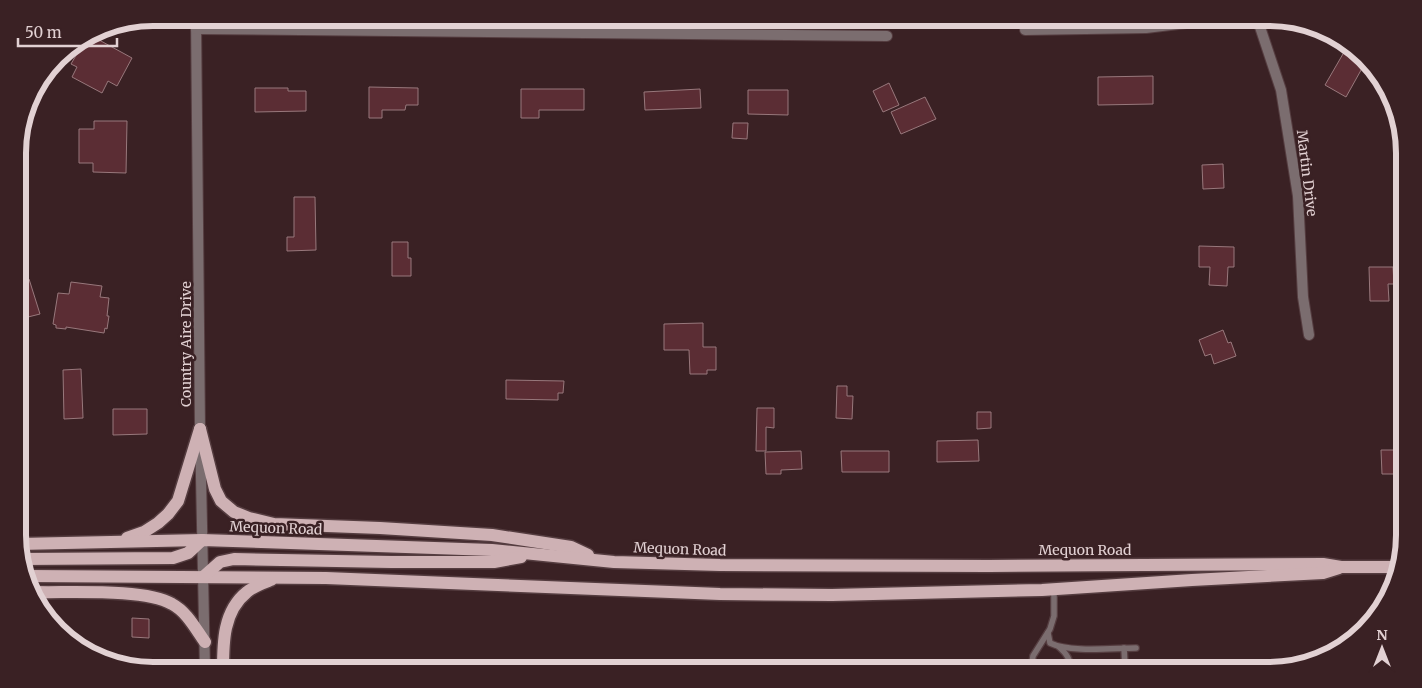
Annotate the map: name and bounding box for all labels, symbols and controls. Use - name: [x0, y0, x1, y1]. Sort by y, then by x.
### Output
- scale bar: [18, 15, 116, 47]
- text: 50 m: [25, 23, 62, 42]
- street label: Martin Drive: [1293, 129, 1321, 217]
- street label: Country Aire Drive: [177, 281, 195, 407]
- street label: Mequon Road: [229, 517, 323, 539]
- street label: Mequon Road: [633, 538, 727, 560]
- street label: Mequon Road: [1039, 541, 1132, 559]
- north arrow: [1357, 623, 1407, 673]
- text: N: [1376, 626, 1388, 644]

